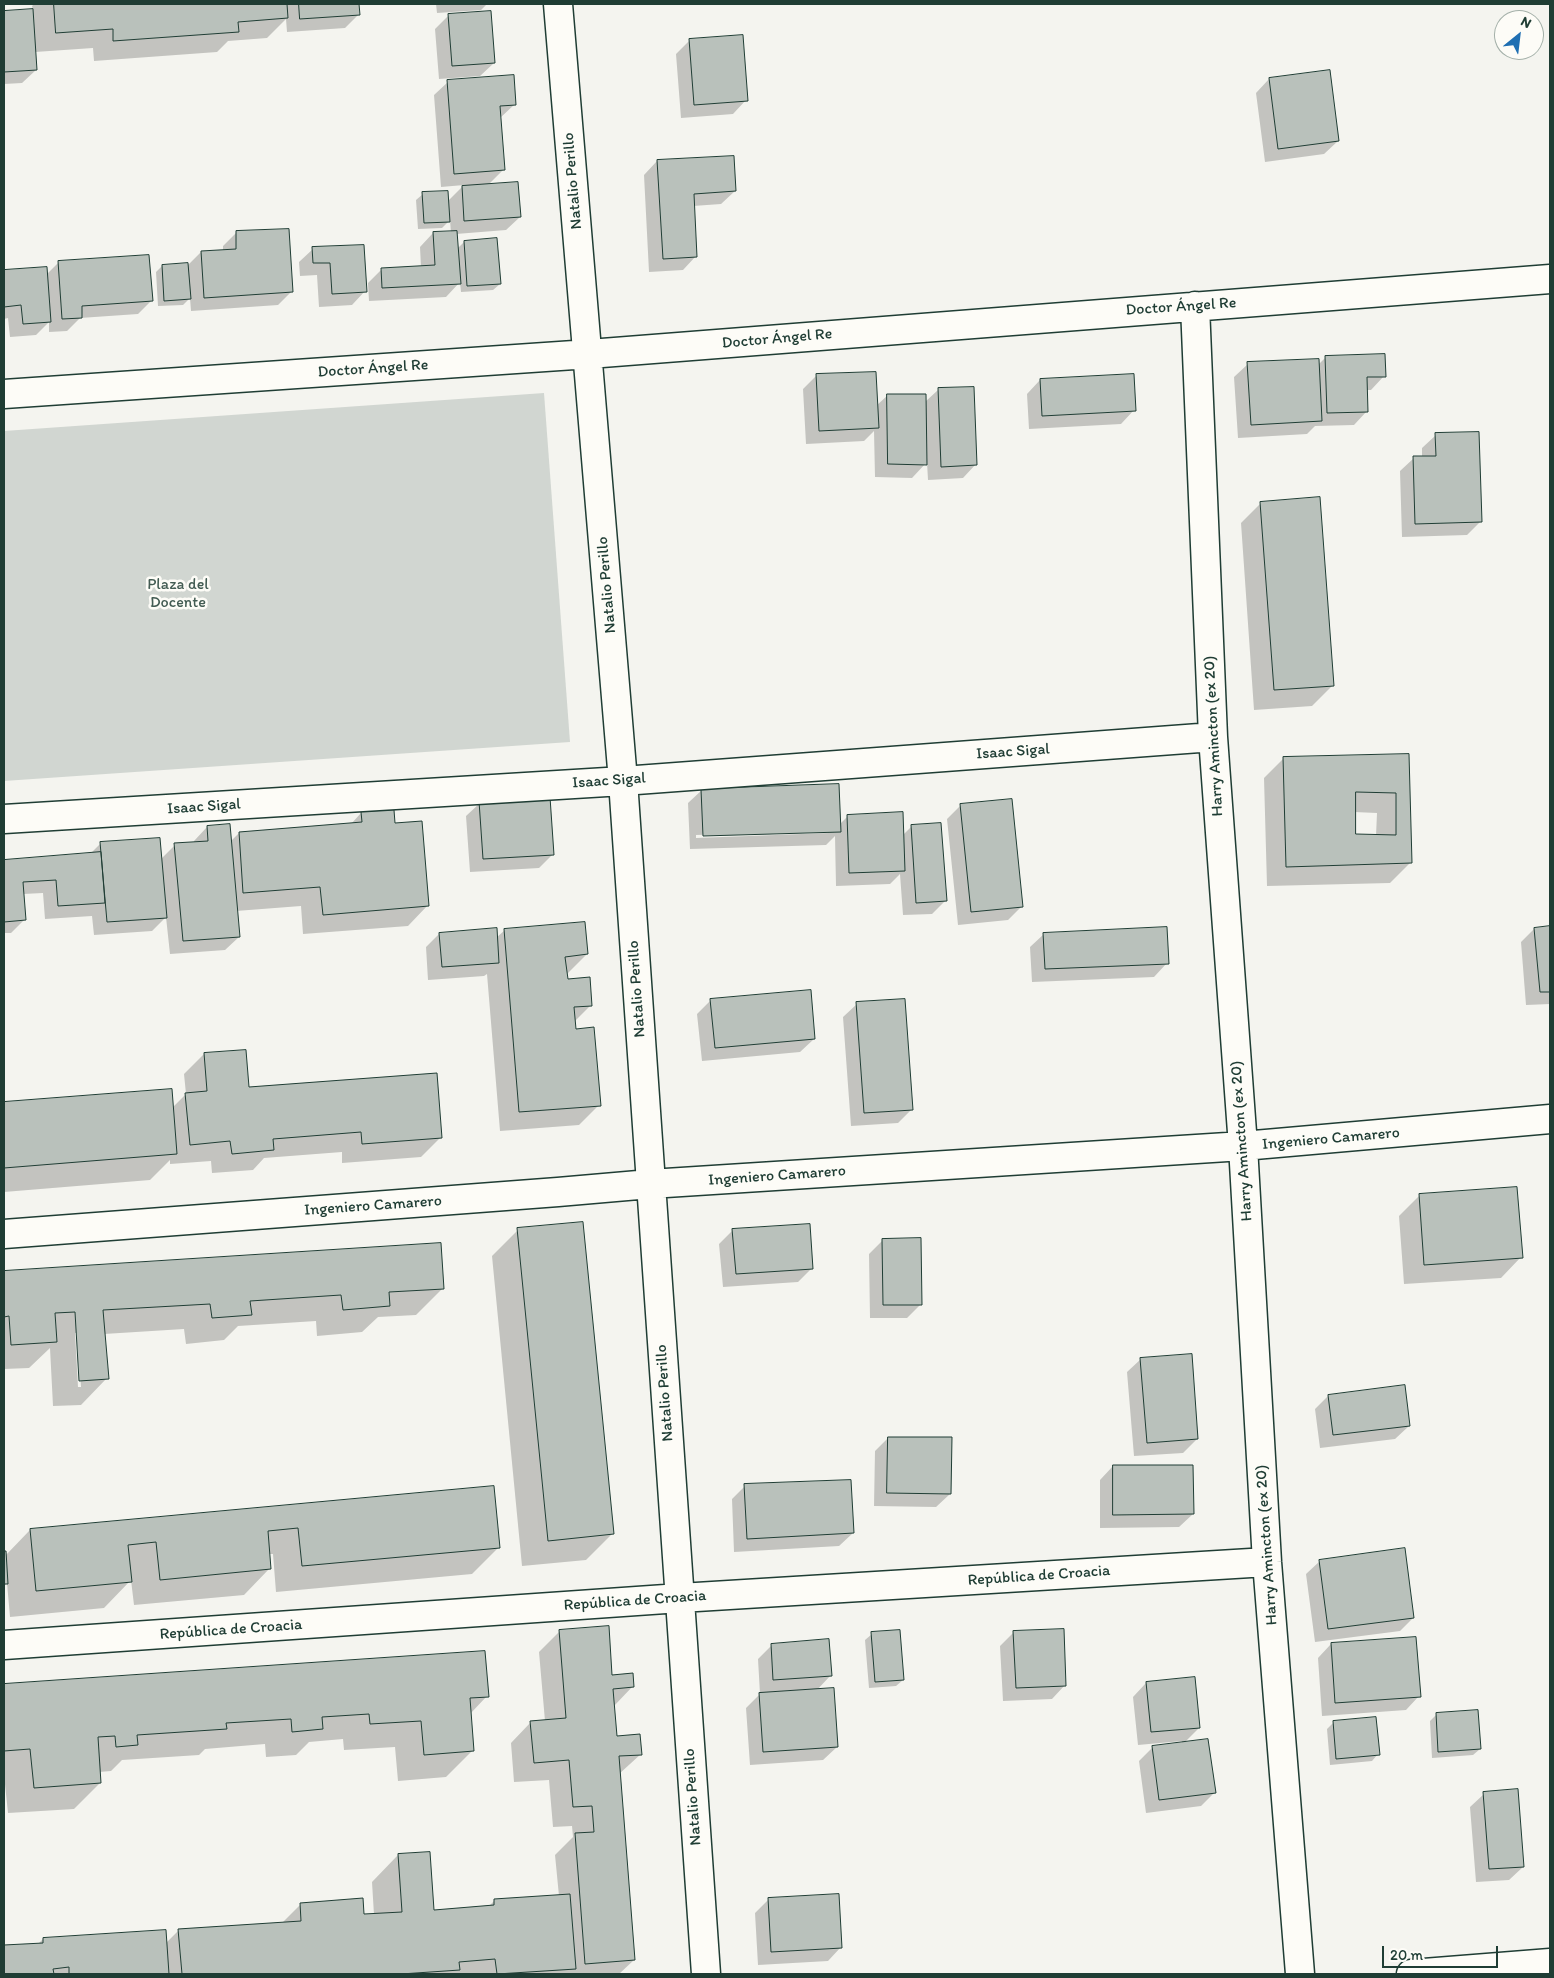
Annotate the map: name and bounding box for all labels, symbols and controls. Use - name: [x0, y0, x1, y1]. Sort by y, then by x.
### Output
- north arrow: [1494, 10, 1544, 60]
- text: N: [1518, 13, 1534, 32]
- street label: Natalio Perillo: [559, 132, 587, 230]
- street label: Doctor Ángel Re: [1125, 294, 1237, 320]
- street label: Doctor Ángel Re: [721, 325, 833, 353]
- street label: Doctor Ángel Re: [317, 356, 429, 382]
- street label: Natalio Perillo: [593, 536, 621, 634]
- park label: Plaza del Docente: [147, 575, 209, 613]
- street label: Harry Amincton (ex 20): [1200, 655, 1228, 817]
- street label: Isaac Sigal: [975, 740, 1051, 764]
- street label: Isaac Sigal: [571, 769, 647, 793]
- street label: Isaac Sigal: [166, 795, 242, 819]
- street label: Natalio Perillo: [624, 940, 650, 1038]
- street label: Harry Amincton (ex 20): [1227, 1060, 1257, 1222]
- street label: Ingeniero Camarero: [1261, 1123, 1401, 1155]
- street label: Ingeniero Camarero: [707, 1162, 847, 1190]
- street label: Ingeniero Camarero: [303, 1192, 443, 1220]
- street label: Natalio Perillo: [652, 1344, 678, 1442]
- street label: Harry Amincton (ex 20): [1252, 1464, 1282, 1626]
- street label: República de Croacia: [967, 1561, 1111, 1591]
- street label: República de Croacia: [563, 1586, 707, 1616]
- street label: República de Croacia: [159, 1615, 303, 1645]
- street label: Natalio Perillo: [680, 1748, 706, 1846]
- scale bar: [1384, 1936, 1500, 1968]
- text: 20 m: [1390, 1946, 1423, 1964]

